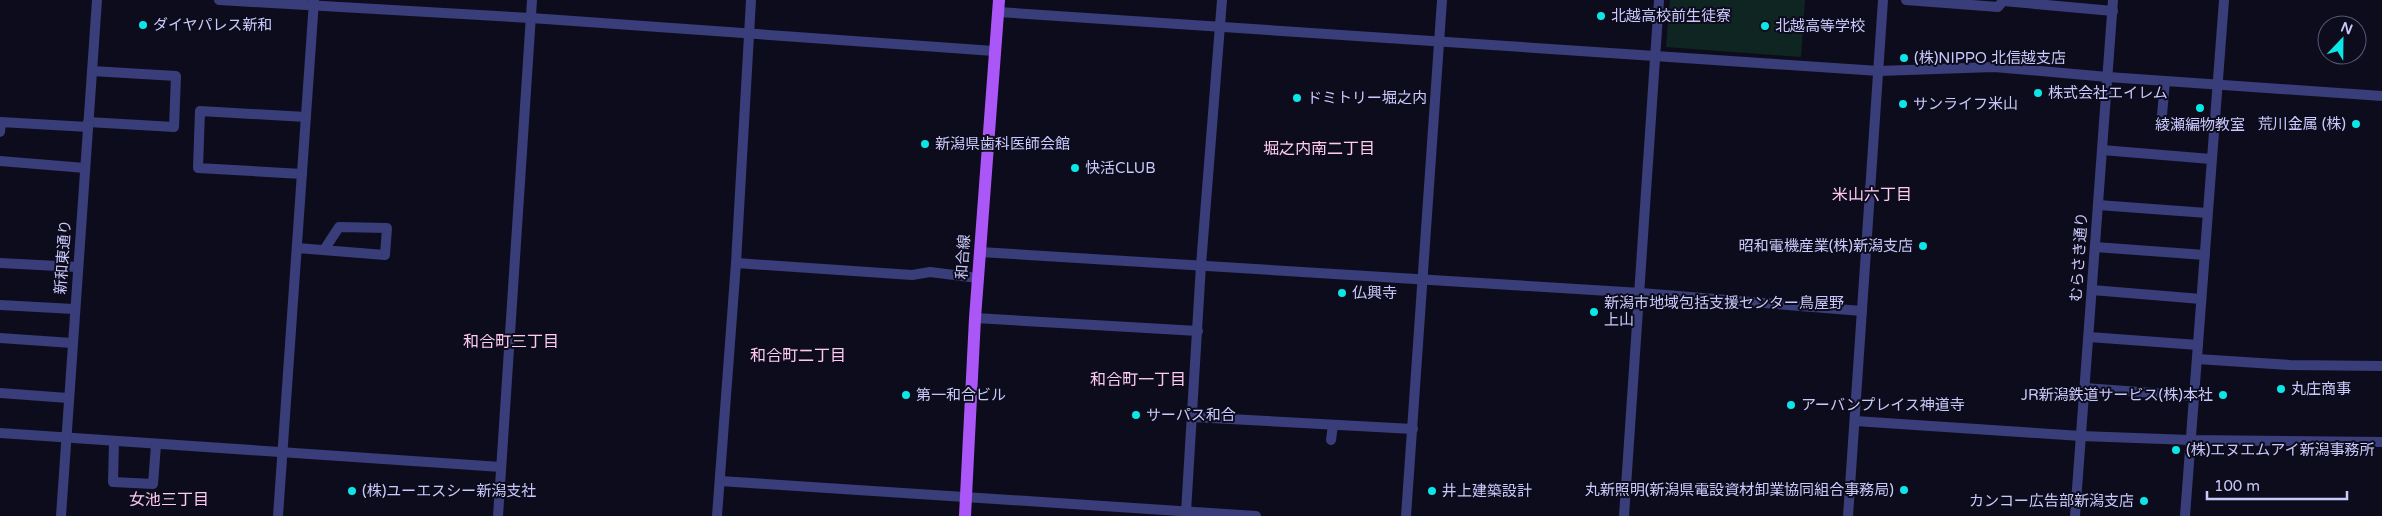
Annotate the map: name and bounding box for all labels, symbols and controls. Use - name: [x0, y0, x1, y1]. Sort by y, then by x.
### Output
- place label: 北越高校前生徒寮: [1611, 7, 1731, 25]
- marker: 北越高校前生徒寮: [1595, 10, 1607, 22]
- north arrow: [2317, 15, 2367, 65]
- place label: ダイヤパレス新和: [153, 16, 272, 34]
- place label: 北越高等学校: [1775, 17, 1865, 35]
- text: N: [2338, 18, 2355, 38]
- marker: ダイヤパレス新和: [137, 19, 149, 31]
- marker: 北越高等学校: [1759, 20, 1771, 32]
- place label: (株)NIPPO 北信越支店: [1914, 49, 2066, 67]
- marker: (株)NIPPO 北信越支店: [1898, 52, 1910, 64]
- place label: 株式会社エイレム: [2048, 84, 2168, 102]
- marker: 株式会社エイレム: [2032, 87, 2044, 99]
- place label: ドミトリー堀之内: [1307, 89, 1427, 107]
- marker: ドミトリー堀之内: [1291, 92, 1303, 104]
- place label: サンライフ米山: [1913, 95, 2018, 113]
- marker: サンライフ米山: [1897, 98, 1909, 110]
- marker: 綾瀬編物教室: [2194, 102, 2206, 114]
- place label: 荒川金属 (株): [2258, 115, 2346, 133]
- place label: 綾瀬編物教室: [2155, 116, 2245, 134]
- marker: 荒川金属 (株): [2350, 118, 2362, 130]
- place label: 新潟県歯科医師会館: [935, 135, 1070, 153]
- marker: 新潟県歯科医師会館: [919, 138, 931, 150]
- district label: 堀之内南二丁目: [1263, 139, 1375, 159]
- place label: 快活CLUB: [1085, 159, 1156, 177]
- marker: 快活CLUB: [1069, 162, 1081, 174]
- district label: 米山六丁目: [1832, 185, 1912, 205]
- street label: むらさき通り: [2067, 211, 2091, 303]
- street label: 新和東通り: [51, 219, 75, 295]
- street label: 和合線: [952, 234, 974, 280]
- place label: 昭和電機産業(株)新潟支店: [1739, 237, 1913, 255]
- marker: 昭和電機産業(株)新潟支店: [1917, 240, 1929, 252]
- place label: 仏興寺: [1352, 284, 1397, 302]
- marker: 仏興寺: [1336, 287, 1348, 299]
- place label: 新潟市地域包括支援センター鳥屋野 上山: [1604, 294, 1844, 329]
- marker: 新潟市地域包括支援センター鳥屋野 上山: [1588, 306, 1600, 318]
- district label: 和合町三丁目: [463, 332, 559, 352]
- district label: 和合町二丁目: [750, 346, 846, 366]
- district label: 和合町一丁目: [1090, 370, 1186, 390]
- place label: 丸庄商事: [2291, 380, 2351, 398]
- marker: 丸庄商事: [2275, 383, 2287, 395]
- place label: 第一和合ビル: [916, 386, 1006, 404]
- place label: JR新潟鉄道サービス(株)本社: [2021, 386, 2213, 404]
- marker: 第一和合ビル: [900, 389, 912, 401]
- marker: JR新潟鉄道サービス(株)本社: [2217, 389, 2229, 401]
- place label: アーバンプレイス神道寺: [1801, 396, 1965, 414]
- marker: アーバンプレイス神道寺: [1785, 399, 1797, 411]
- place label: サーパス和合: [1146, 406, 1236, 424]
- marker: サーパス和合: [1130, 409, 1142, 421]
- place label: (株)エヌエムアイ新潟事務所: [2186, 441, 2375, 459]
- marker: (株)エヌエムアイ新潟事務所: [2170, 444, 2182, 456]
- scale bar: [2207, 468, 2347, 500]
- text: 100 m: [2214, 477, 2260, 495]
- place label: 丸新照明(新潟県電設資材卸業協同組合事務局): [1585, 481, 1894, 499]
- place label: (株)ユーエスシー新潟支社: [362, 482, 536, 500]
- place label: 井上建築設計: [1442, 482, 1532, 500]
- marker: 丸新照明(新潟県電設資材卸業協同組合事務局): [1898, 484, 1910, 496]
- marker: (株)ユーエスシー新潟支社: [346, 485, 358, 497]
- marker: 井上建築設計: [1426, 485, 1438, 497]
- district label: 女池三丁目: [129, 490, 209, 510]
- place label: カンコー広告部新潟支店: [1969, 492, 2134, 510]
- marker: カンコー広告部新潟支店: [2138, 495, 2150, 507]

